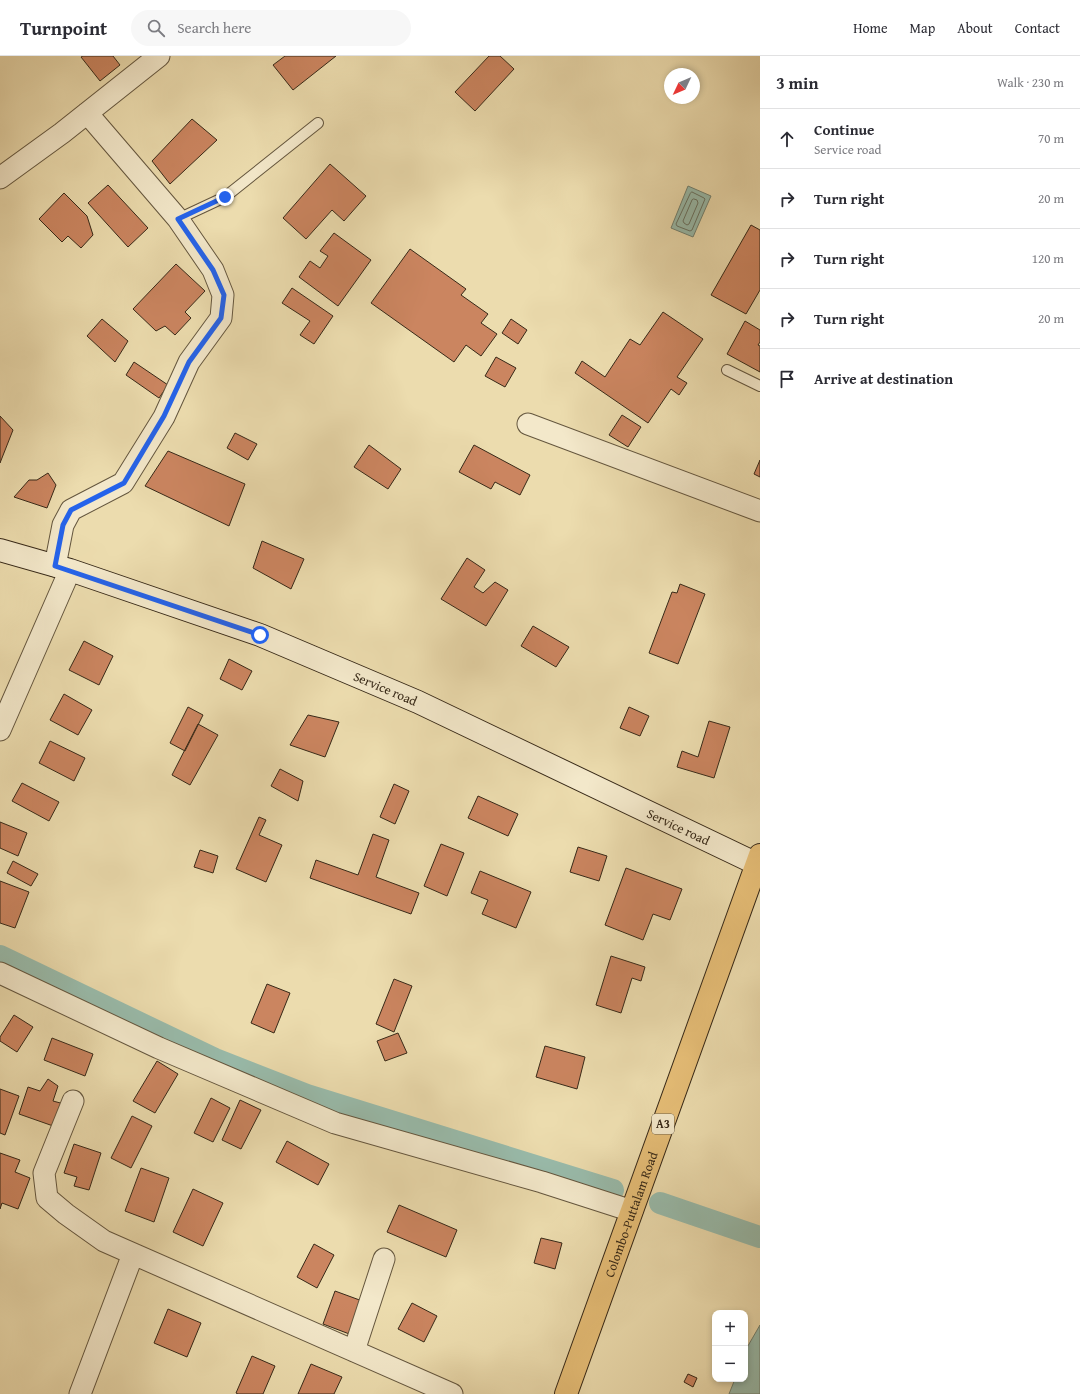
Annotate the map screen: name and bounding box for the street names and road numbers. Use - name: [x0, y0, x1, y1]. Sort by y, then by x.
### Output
- street label: Service road: [351, 667, 420, 711]
- street label: Service road: [644, 804, 713, 850]
- road number: A3: [652, 1114, 674, 1134]
- street label: Colombo-Puttalam Road: [600, 1149, 663, 1280]

